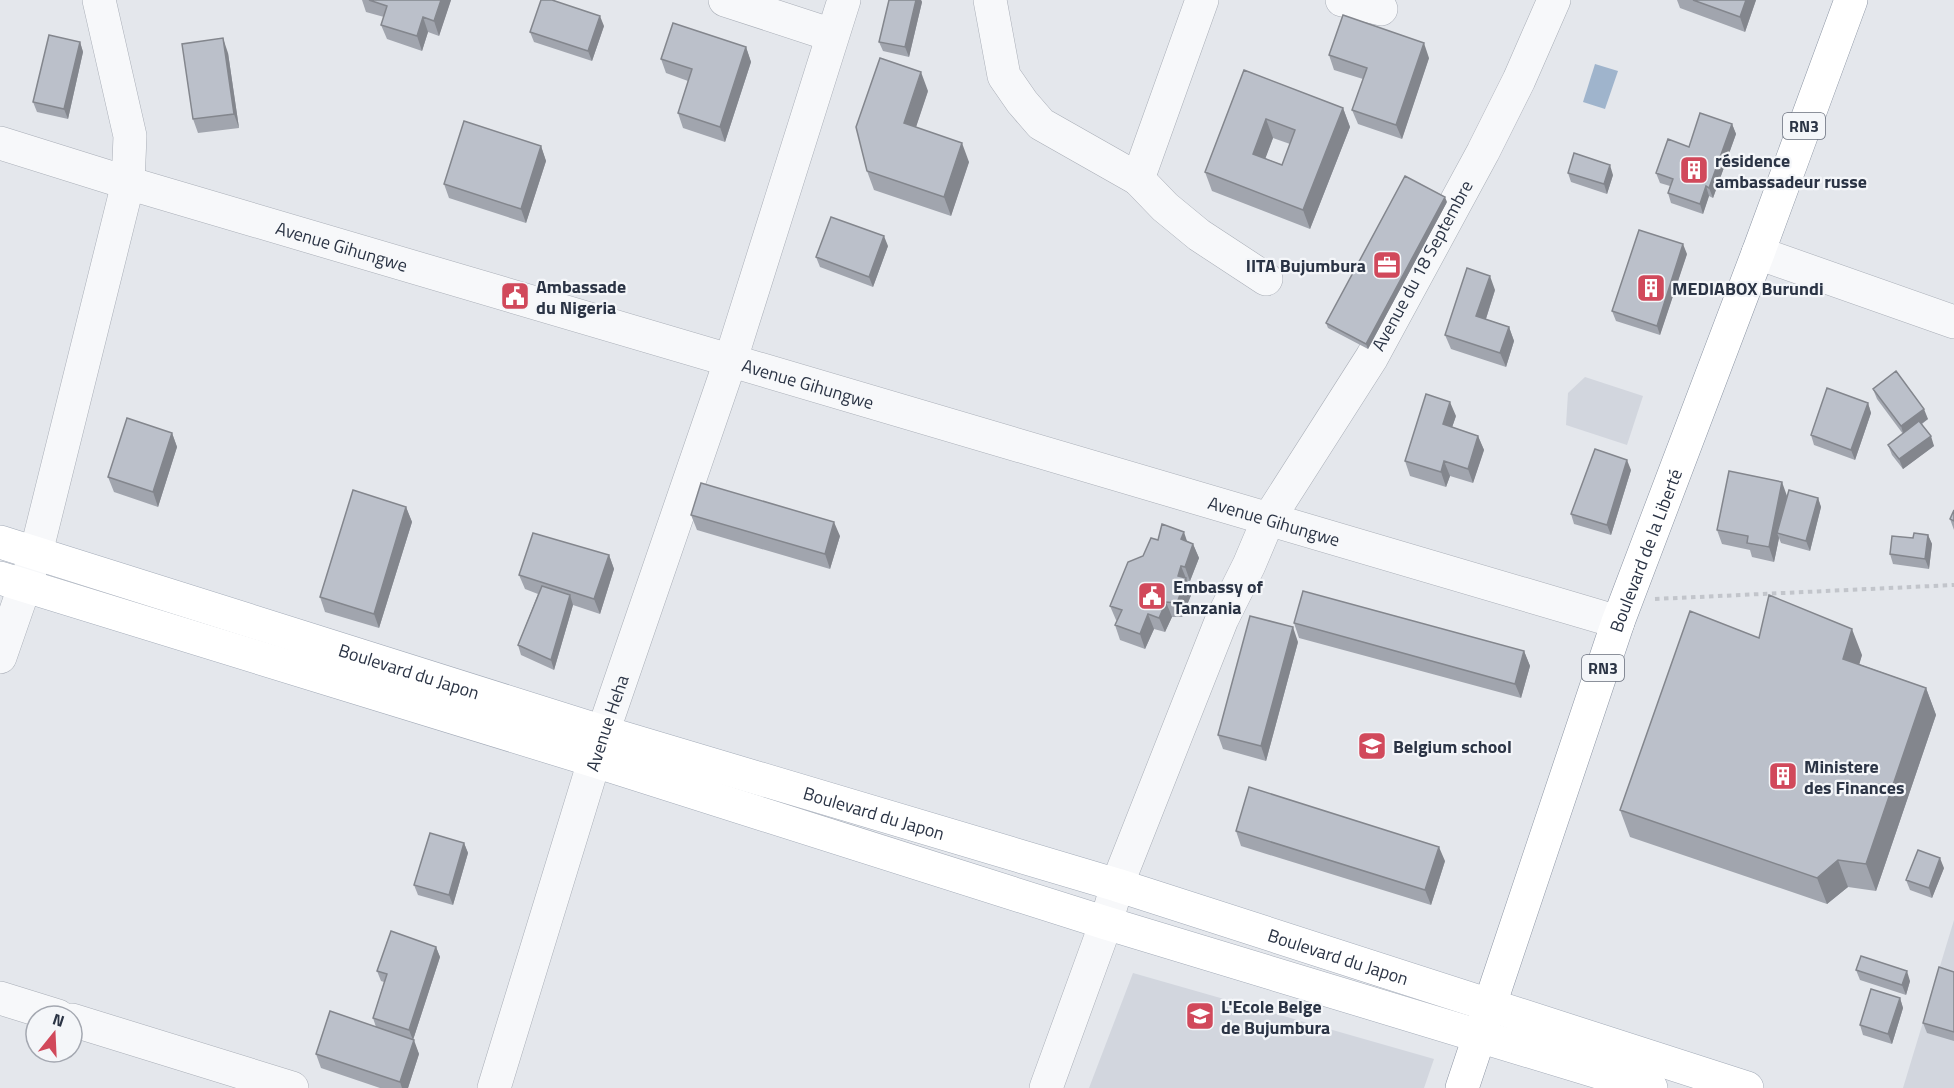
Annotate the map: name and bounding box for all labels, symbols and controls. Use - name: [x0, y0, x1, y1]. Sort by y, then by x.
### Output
- road number: RN3: [1783, 113, 1825, 139]
- place label: résidence ambassadeur russe: [1715, 147, 1867, 195]
- building icon: résidence ambassadeur russe: [1678, 154, 1710, 186]
- street label: Avenue du 18 Septembre: [1364, 175, 1479, 356]
- street label: Avenue Gihungwe: [273, 214, 411, 278]
- office icon: IITA Bujumbura: [1371, 249, 1403, 281]
- place label: IITA Bujumbura: [1246, 252, 1366, 279]
- building icon: MEDIABOX Burundi: [1635, 272, 1667, 304]
- place label: Ambassade du Nigeria: [536, 273, 626, 321]
- place label: MEDIABOX Burundi: [1672, 275, 1824, 302]
- public building icon: Ambassade du Nigeria: [499, 280, 531, 312]
- street label: Avenue Gihungwe: [739, 351, 877, 416]
- street label: Boulevard de la Liberté: [1602, 465, 1688, 636]
- street label: Avenue Gihungwe: [1205, 488, 1343, 553]
- place label: Embassy of Tanzania: [1173, 573, 1263, 621]
- public building icon: Embassy of Tanzania: [1136, 580, 1168, 612]
- street label: Boulevard du Japon: [335, 636, 483, 706]
- road number: RN3: [1582, 655, 1624, 681]
- street label: Avenue Heha: [578, 671, 635, 775]
- school or university icon: Belgium school: [1356, 730, 1388, 762]
- place label: Belgium school: [1393, 733, 1512, 760]
- place label: Ministere des Finances: [1804, 753, 1904, 801]
- building icon: Ministere des Finances: [1767, 760, 1799, 792]
- street label: Boulevard du Japon: [800, 779, 948, 846]
- street label: Boulevard du Japon: [1265, 921, 1412, 992]
- place label: L'Ecole Belge de Bujumbura: [1221, 993, 1330, 1041]
- school or university icon: L'Ecole Belge de Bujumbura: [1184, 1000, 1216, 1032]
- north arrow: [24, 1004, 84, 1064]
- text: N: [50, 1007, 68, 1033]

